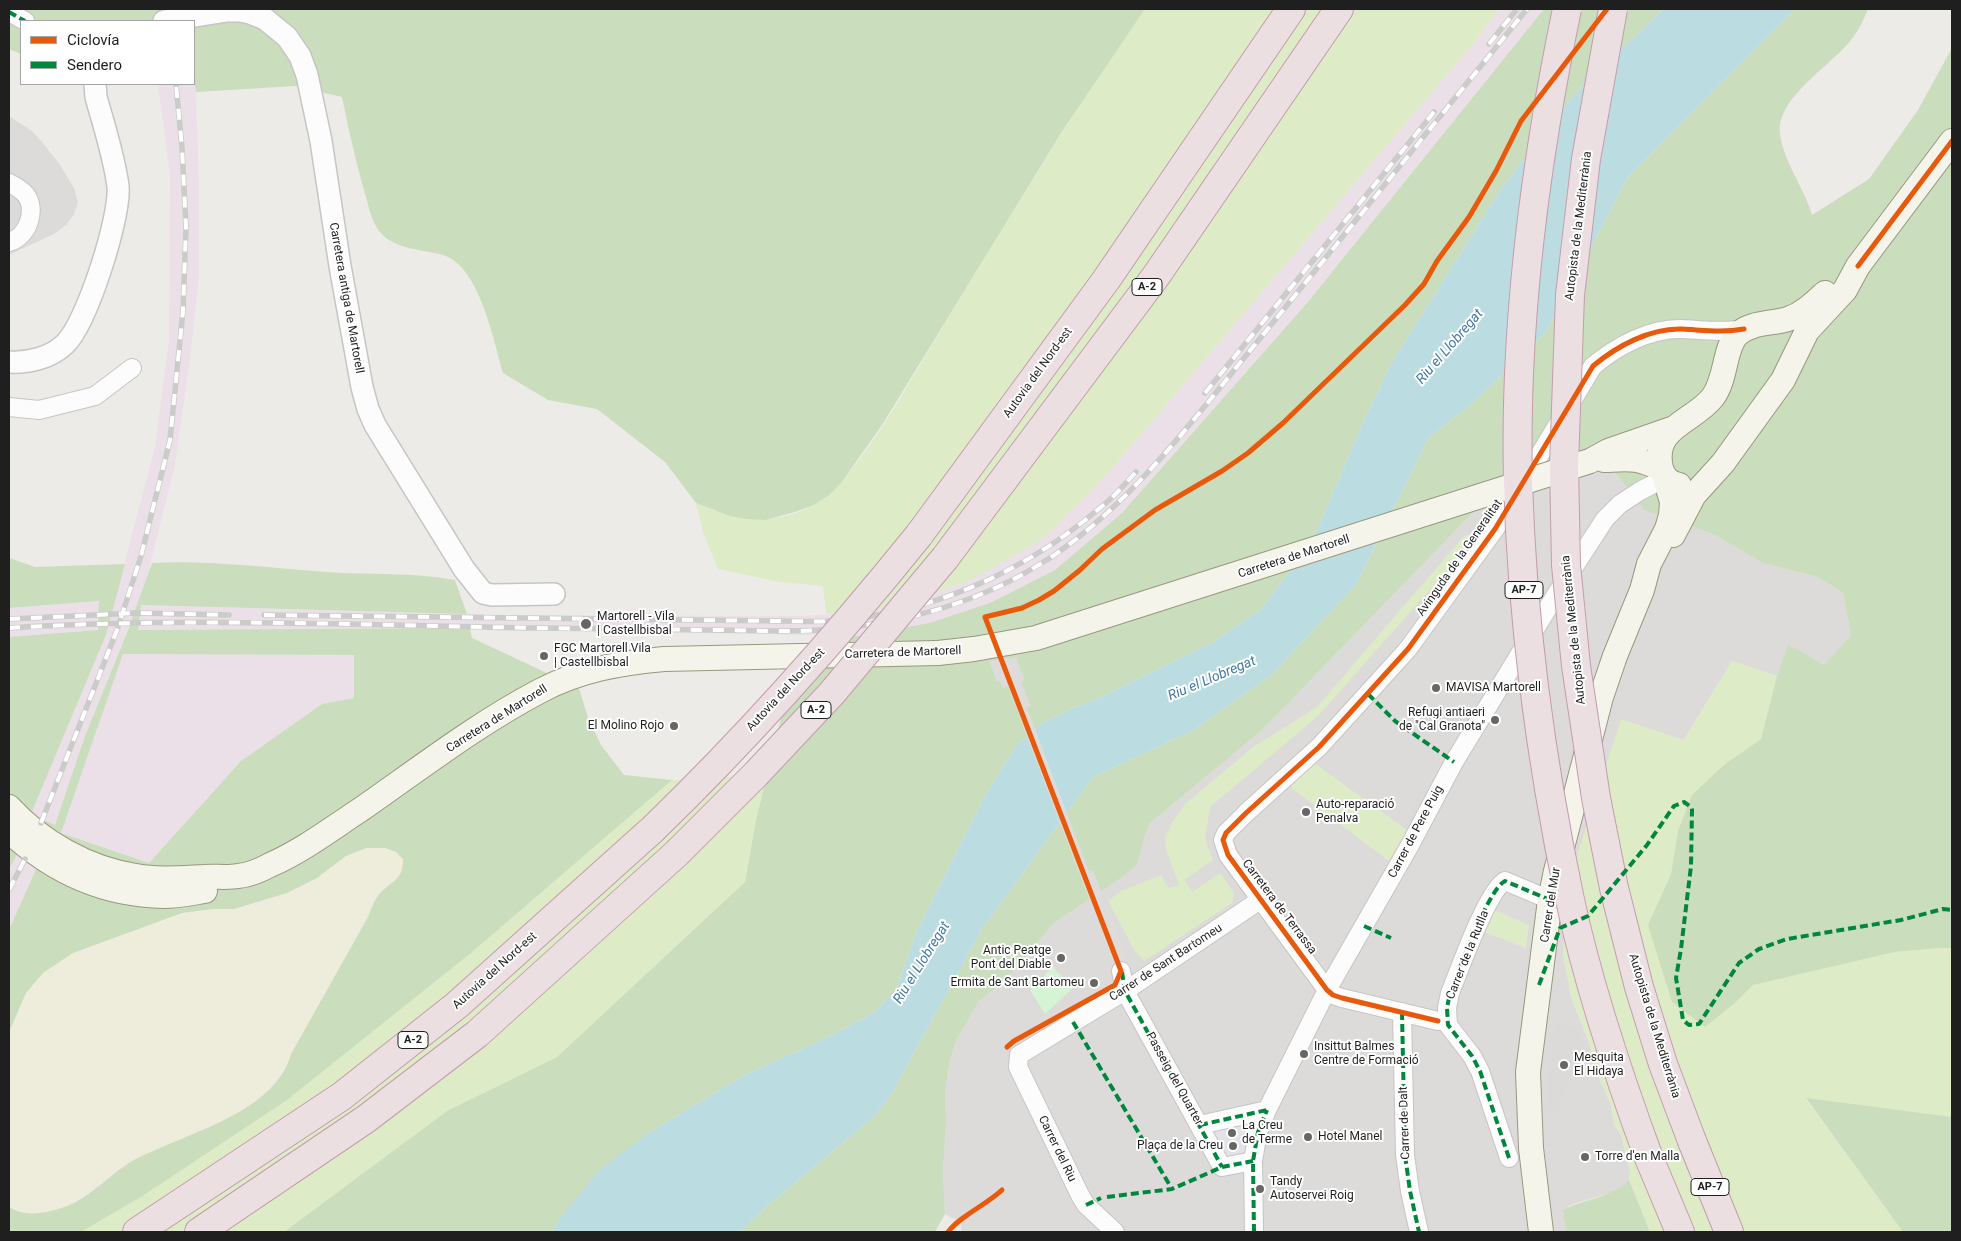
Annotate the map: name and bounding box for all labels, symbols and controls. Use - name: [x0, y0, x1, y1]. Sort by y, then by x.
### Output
- legend: [20, 20, 195, 85]
- text: Ciclovía: [67, 31, 120, 49]
- text: Sendero: [67, 56, 122, 74]
- street label: Autopista de la Mediterrània: [1563, 151, 1595, 301]
- street label: Carretera antiga de Martorell: [326, 221, 366, 375]
- road number: A-2: [1132, 278, 1162, 296]
- water label: Riu el Llobregat: [1413, 306, 1487, 388]
- street label: Autovia del Nord-est: [1000, 325, 1076, 421]
- street label: Avinguda de la Generalitat: [1414, 497, 1506, 619]
- street label: Carretera de Martorell: [1236, 532, 1352, 582]
- street label: Autopista de la Mediterrània: [1559, 555, 1589, 705]
- road number: AP-7: [1505, 582, 1543, 598]
- place label: Martorell - Vila | Castellbisbal: [597, 610, 674, 638]
- marker: Martorell - Vila | Castellbisbal: [579, 617, 593, 631]
- place label: FGC Martorell Vila | Castellbisbal: [554, 642, 651, 670]
- street label: Carretera de Martorell: [844, 644, 962, 662]
- street label: Autovia del Nord-est: [744, 646, 828, 734]
- marker: FGC Martorell Vila | Castellbisbal: [538, 650, 550, 662]
- water label: Riu el Llobregat: [1166, 653, 1258, 705]
- place label: MAVISA Martorell: [1446, 681, 1541, 695]
- street label: Carretera de Martorell: [444, 682, 550, 756]
- marker: MAVISA Martorell: [1430, 682, 1442, 694]
- road number: A-2: [801, 702, 831, 718]
- place label: Refugi antiaeri de "Cal Granota": [1399, 706, 1485, 734]
- marker: Refugi antiaeri de "Cal Granota": [1489, 714, 1501, 726]
- place label: El Molino Rojo: [588, 719, 664, 733]
- marker: El Molino Rojo: [668, 720, 680, 732]
- street label: Carrer de Pere Puig: [1385, 783, 1447, 881]
- place label: Auto-reparació Penalva: [1316, 798, 1394, 826]
- marker: Auto-reparació Penalva: [1300, 806, 1312, 818]
- street label: Carretera de Terrassa: [1239, 857, 1319, 957]
- street label: Carrer del Mur: [1538, 866, 1564, 944]
- street label: Carrer de la Rutlla: [1444, 908, 1492, 1002]
- water label: Riu el Llobregat: [890, 919, 954, 1007]
- street label: Carrer de Sant Bartomeu: [1107, 921, 1225, 1005]
- street label: Autovia del Nord-est: [450, 929, 540, 1013]
- place label: Antic Peatge Pont del Diable: [971, 944, 1051, 972]
- marker: Antic Peatge Pont del Diable: [1055, 952, 1067, 964]
- street label: Autopista de la Mediterrània: [1625, 952, 1683, 1100]
- place label: Ermita de Sant Bartomeu: [950, 976, 1084, 990]
- marker: Ermita de Sant Bartomeu: [1088, 977, 1100, 989]
- street label: Passeig del Quarter: [1142, 1030, 1206, 1128]
- road number: A-2: [398, 1032, 428, 1048]
- place label: Insittut Balmes Centre de Formació: [1314, 1040, 1419, 1068]
- marker: Insittut Balmes Centre de Formació: [1298, 1048, 1310, 1060]
- place label: Mesquita El Hidaya: [1574, 1051, 1624, 1079]
- marker: Mesquita El Hidaya: [1558, 1059, 1570, 1071]
- street label: Carrer de Dalt: [1397, 1086, 1413, 1160]
- street label: Carrer del Riu: [1035, 1114, 1079, 1184]
- place label: La Creu de Terme: [1242, 1119, 1292, 1147]
- marker: La Creu de Terme: [1226, 1127, 1238, 1139]
- place label: Hotel Manel: [1318, 1130, 1382, 1144]
- marker: Hotel Manel: [1302, 1131, 1314, 1143]
- place label: Plaça de la Creu: [1137, 1139, 1223, 1153]
- marker: Plaça de la Creu: [1227, 1140, 1239, 1152]
- place label: Torre d'en Malla: [1595, 1150, 1680, 1164]
- marker: Torre d'en Malla: [1579, 1151, 1591, 1163]
- place label: Tandy Autoservei Roig: [1270, 1175, 1354, 1203]
- road number: AP-7: [1691, 1178, 1729, 1196]
- marker: Tandy Autoservei Roig: [1254, 1183, 1266, 1195]

